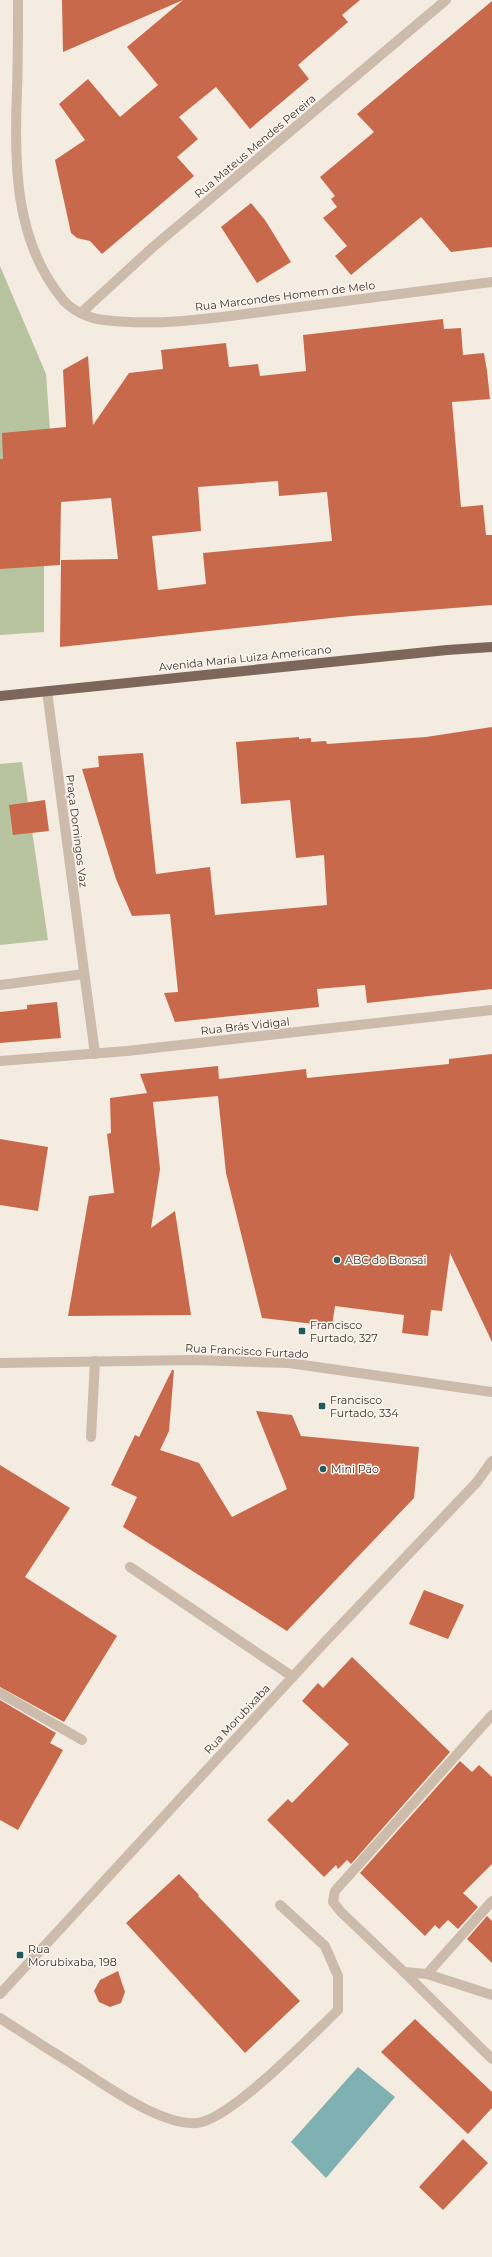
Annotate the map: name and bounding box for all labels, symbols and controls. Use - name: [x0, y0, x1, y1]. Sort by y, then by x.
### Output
- street label: Rua Mateus Mendes Pereira: [192, 91, 318, 201]
- street label: Rua Marcondes Homem de Melo: [194, 278, 376, 314]
- street label: Avenida Maria Luiza Americano: [158, 642, 332, 674]
- street label: Praça Domingos Vaz: [63, 774, 91, 889]
- street label: Rua Brás Vidigal: [200, 1014, 290, 1038]
- place label: ABC do Bonsai: [345, 1253, 427, 1267]
- marker: ABC do Bonsai: [332, 1255, 342, 1265]
- place label: Francisco Furtado, 327: [310, 1318, 378, 1345]
- marker: Francisco Furtado, 327: [297, 1326, 307, 1336]
- street label: Rua Francisco Furtado: [185, 1341, 309, 1361]
- place label: Francisco Furtado, 334: [330, 1393, 399, 1420]
- marker: Francisco Furtado, 334: [317, 1401, 327, 1411]
- place label: Mini Pão: [331, 1462, 379, 1476]
- marker: Mini Pão: [318, 1464, 328, 1474]
- street label: Rua Morubixaba: [201, 1681, 273, 1757]
- place label: Rua Morubixaba, 198: [28, 1942, 117, 1969]
- marker: Rua Morubixaba, 198: [15, 1950, 25, 1960]

